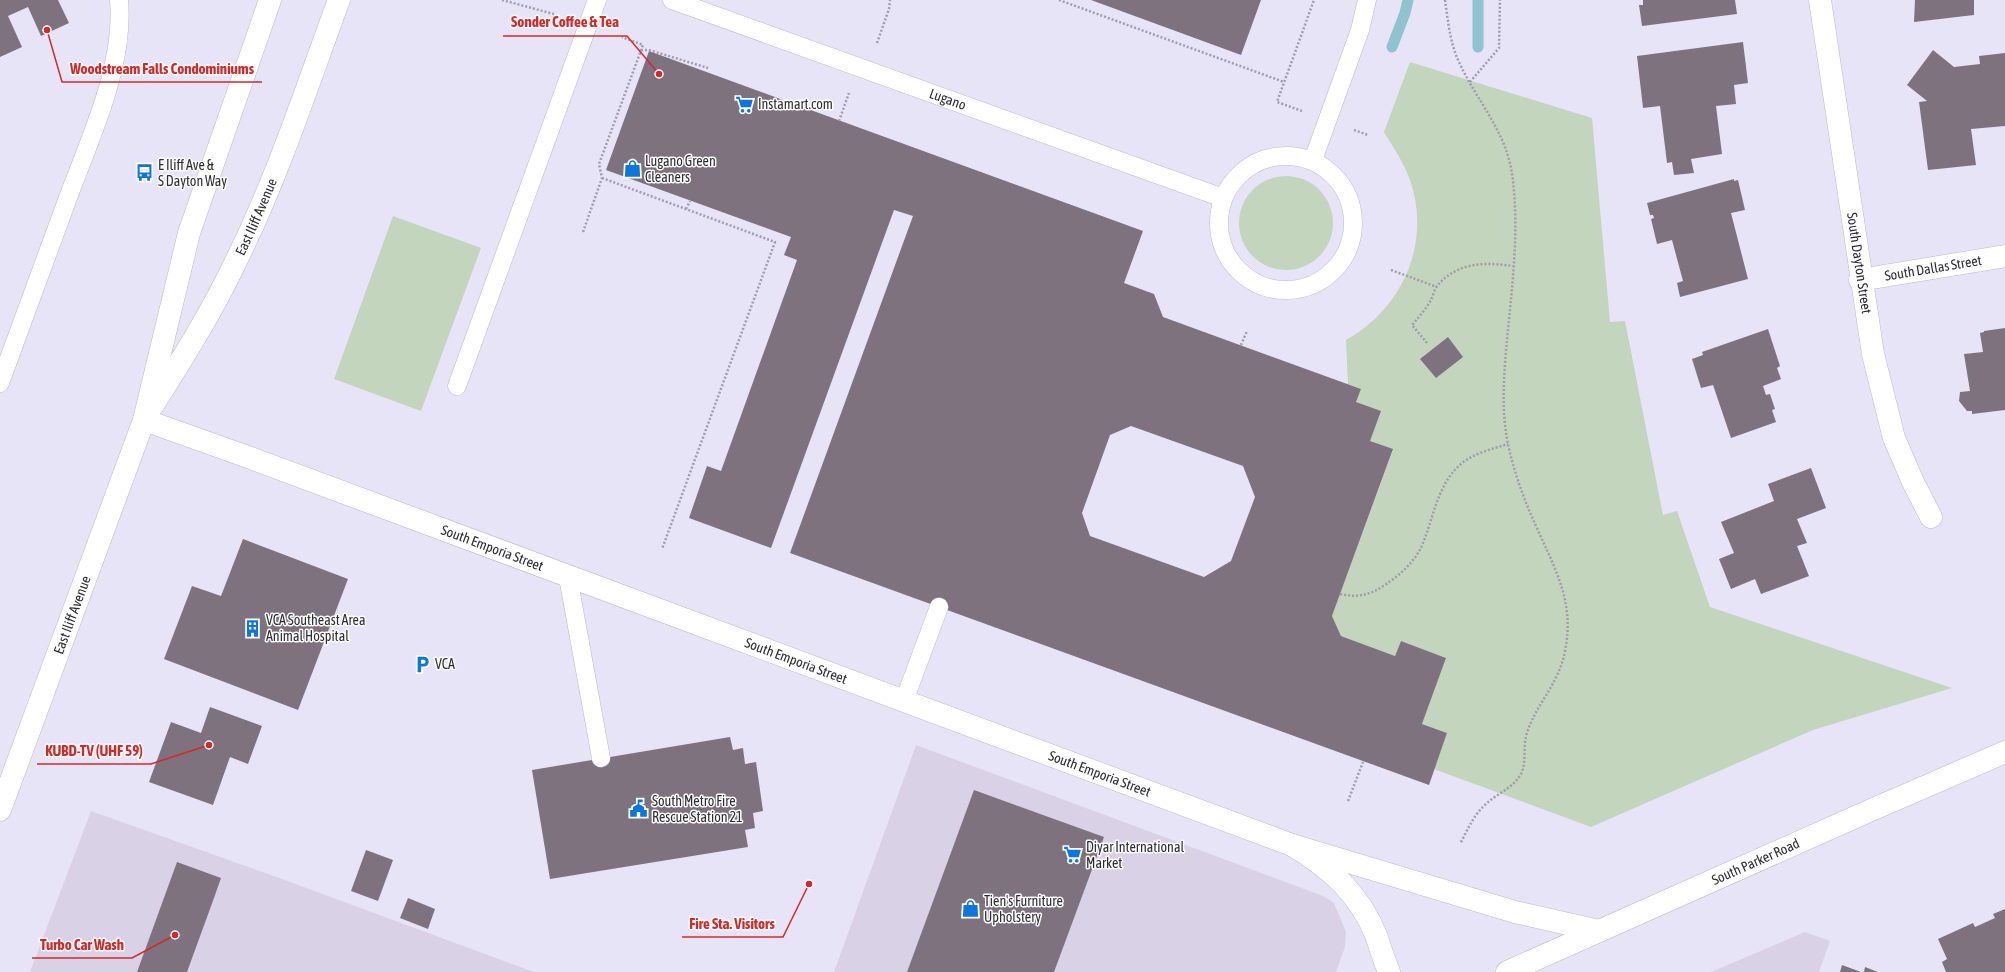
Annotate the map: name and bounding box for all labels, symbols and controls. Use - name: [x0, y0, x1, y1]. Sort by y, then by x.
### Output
- callout: Sonder Coffee & Tea: [503, 9, 627, 36]
- text: Sonder Coffee & Tea: [511, 13, 619, 30]
- callout: Woodstream Falls Condominiums: [62, 55, 262, 82]
- text: Woodstream Falls Condominiums: [69, 60, 255, 77]
- street label: Lugano: [927, 85, 968, 113]
- supermarket icon: Instamart.com: [735, 94, 755, 114]
- place label: Instamart.com: [758, 96, 833, 112]
- place label: Lugano Green Cleaners: [645, 153, 716, 185]
- place label: E Iliff Ave & S Dayton Way: [158, 157, 227, 189]
- shop icon: Lugano Green Cleaners: [622, 159, 642, 179]
- bus stop icon: E Iliff Ave & S Dayton Way: [135, 163, 155, 183]
- street label: East Iliff Avenue: [232, 176, 280, 258]
- street label: South Dayton Street: [1844, 211, 1875, 315]
- street label: South Dallas Street: [1883, 252, 1983, 284]
- street label: South Emporia Street: [439, 521, 546, 574]
- street label: East Iliff Avenue: [50, 574, 94, 656]
- place label: VCA Southeast Area Animal Hospital: [266, 612, 365, 644]
- building icon: VCA Southeast Area Animal Hospital: [243, 618, 263, 638]
- street label: South Emporia Street: [743, 634, 849, 687]
- parking icon: VCA: [412, 654, 432, 674]
- place label: VCA: [435, 656, 455, 672]
- callout: KUBD-TV (UHF 59): [37, 737, 151, 764]
- text: KUBD-TV (UHF 59): [45, 742, 143, 759]
- street label: South Emporia Street: [1046, 747, 1153, 800]
- place label: South Metro Fire Rescue Station 21: [652, 793, 743, 825]
- public building icon: South Metro Fire Rescue Station 21: [629, 799, 649, 819]
- street label: South Parker Road: [1709, 835, 1802, 888]
- place label: Diyar International Market: [1086, 839, 1184, 871]
- supermarket icon: Diyar International Market: [1063, 845, 1083, 865]
- place label: Tien's Furniture Upholstery: [984, 893, 1063, 925]
- shop icon: Tien's Furniture Upholstery: [961, 899, 981, 919]
- callout: Fire Sta. Visitors: [682, 910, 783, 937]
- text: Fire Sta. Visitors: [689, 915, 775, 932]
- callout: Turbo Car Wash: [32, 931, 132, 958]
- text: Turbo Car Wash: [40, 936, 124, 953]

